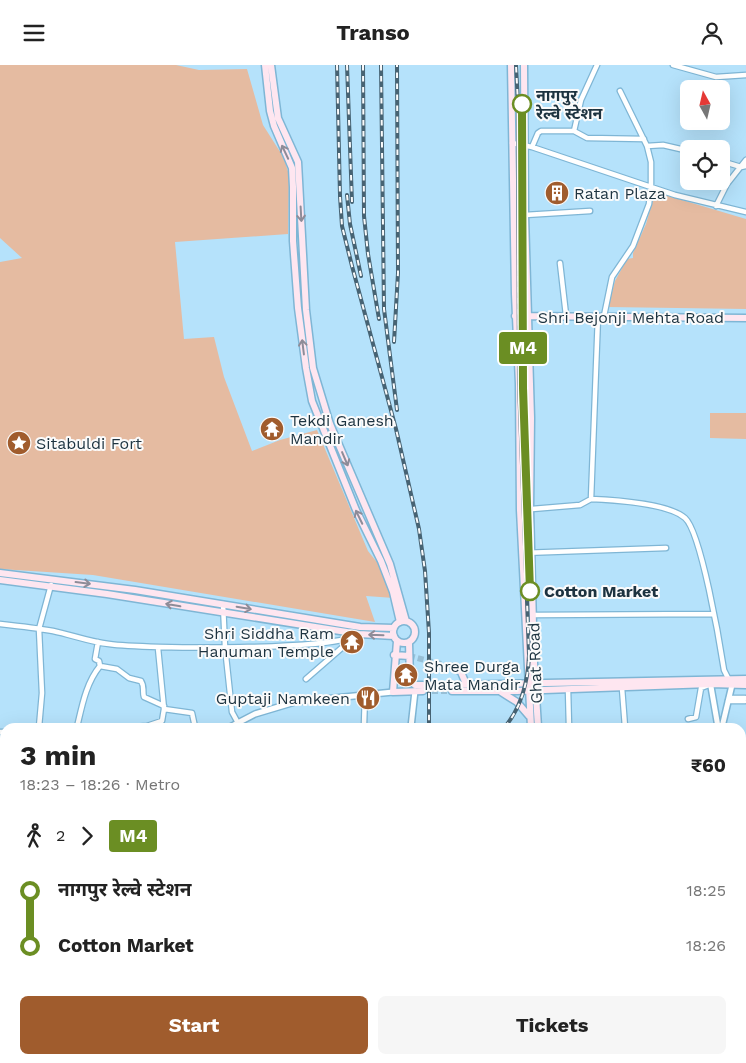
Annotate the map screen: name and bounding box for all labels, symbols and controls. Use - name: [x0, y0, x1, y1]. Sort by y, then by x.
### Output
- icon: menu: [20, 19, 48, 47]
- icon: person: [698, 19, 726, 47]
- text: Transo: [336, 20, 410, 45]
- north arrow: [680, 80, 730, 130]
- map controls: [680, 80, 730, 190]
- place label: नागपुर रेल्वे स्टेशन: [535, 86, 604, 123]
- marker: नागपुर रेल्वे स्टेशन: [512, 94, 532, 114]
- button: locate: [680, 140, 730, 190]
- one-way arrow: [280, 145, 289, 160]
- building icon: Ratan Plaza: [544, 180, 570, 206]
- place label: Ratan Plaza: [574, 184, 666, 203]
- one-way arrow: [296, 206, 306, 222]
- street label: Shri Bejonji Mehta Road: [538, 308, 724, 327]
- line badge: M4: [500, 332, 546, 364]
- text: M4: [509, 337, 537, 358]
- one-way arrow: [298, 340, 308, 356]
- place label: Tekdi Ganesh Mandir: [290, 411, 394, 448]
- temple icon: Tekdi Ganesh Mandir: [259, 416, 285, 442]
- place icon: Sitabuldi Fort: [6, 430, 32, 456]
- place label: Sitabuldi Fort: [36, 434, 142, 453]
- one-way arrow: [341, 451, 351, 466]
- one-way arrow: [354, 510, 364, 525]
- one-way arrow: [75, 578, 91, 588]
- marker: Cotton Market: [520, 581, 540, 601]
- place label: Cotton Market: [544, 582, 658, 601]
- one-way arrow: [165, 599, 181, 609]
- one-way arrow: [235, 604, 251, 613]
- street label: Ghat Road: [524, 622, 546, 704]
- place label: Shri Siddha Ram Hanuman Temple: [198, 624, 334, 661]
- temple icon: Shri Siddha Ram Hanuman Temple: [339, 629, 365, 655]
- one-way arrow: [369, 630, 385, 640]
- place label: Shree Durga Mata Mandir: [424, 657, 521, 694]
- temple icon: Shree Durga Mata Mandir: [393, 662, 419, 688]
- restaurant icon: Guptaji Namkeen: [355, 685, 381, 711]
- place label: Guptaji Namkeen: [216, 689, 350, 708]
- text: 3 min: [20, 739, 96, 772]
- text: ₹60: [691, 754, 726, 777]
- text: 18:23 – 18:26 · Metro: [20, 775, 180, 794]
- icon: walk: [20, 822, 48, 850]
- icon: forward: [73, 822, 101, 850]
- text: M4: [119, 825, 147, 846]
- text: 2: [56, 826, 65, 845]
- text: नागपुर रेल्वे स्टेशन: [58, 878, 191, 901]
- text: 18:25: [687, 881, 726, 900]
- text: Cotton Market: [58, 934, 194, 957]
- text: 18:26: [686, 936, 726, 955]
- button: Start: [20, 996, 368, 1054]
- button: Tickets: [378, 996, 726, 1054]

